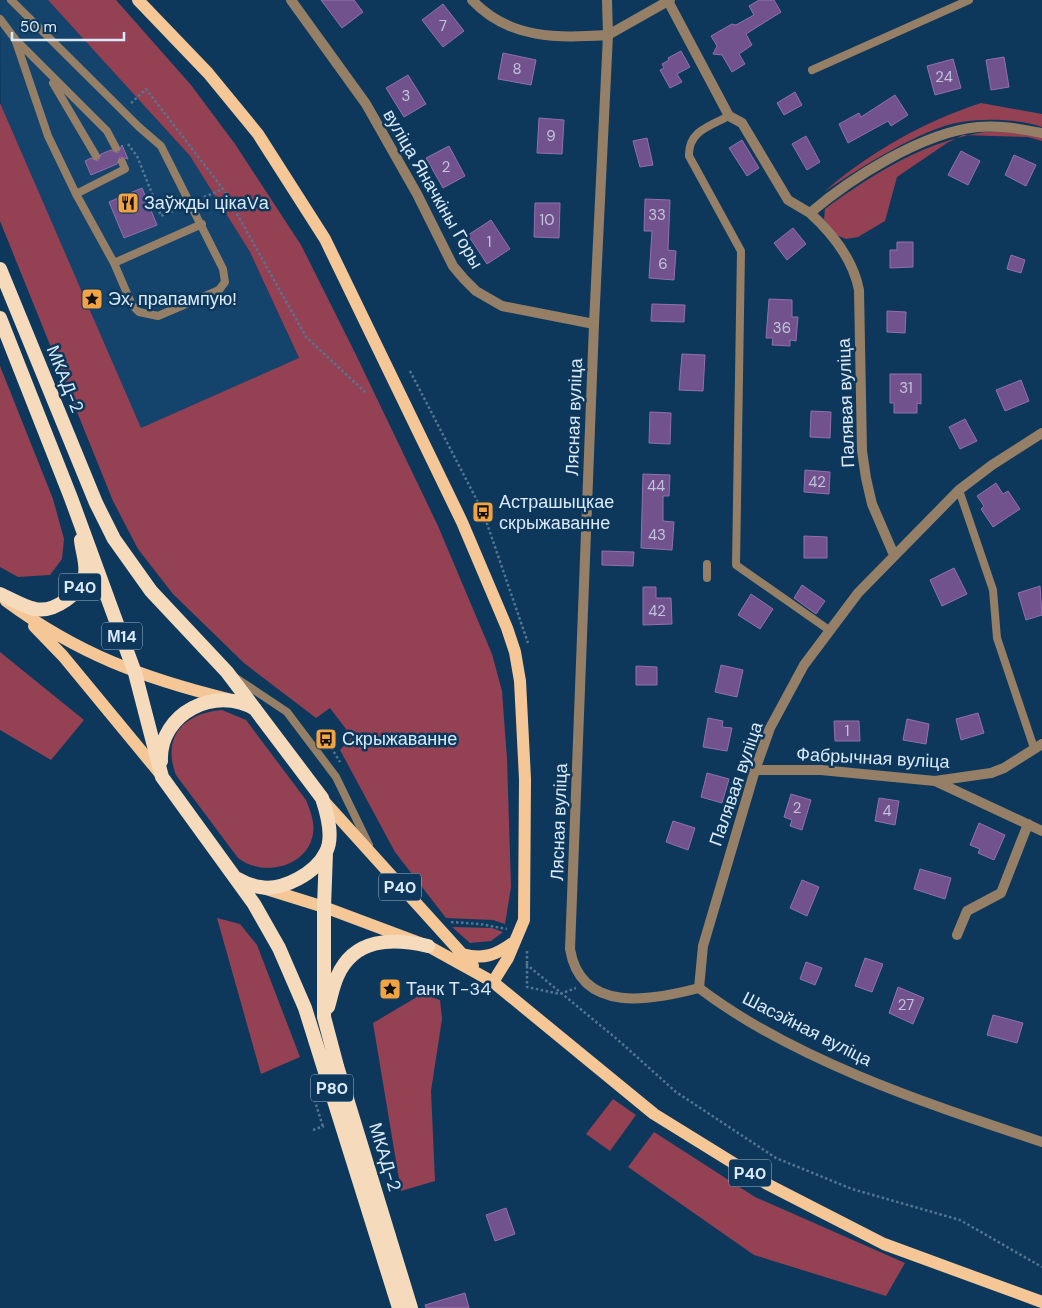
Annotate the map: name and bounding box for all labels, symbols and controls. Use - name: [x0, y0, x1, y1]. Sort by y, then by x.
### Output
- scale bar: [12, 10, 125, 42]
- house number: 7: [439, 16, 447, 36]
- text: 50 m: [20, 17, 57, 37]
- house number: 8: [512, 59, 522, 79]
- house number: 24: [935, 67, 953, 87]
- house number: 3: [402, 86, 410, 106]
- street label: вуліца Яначкіны Горы: [378, 105, 488, 273]
- house number: 9: [546, 126, 556, 146]
- house number: 2: [442, 157, 450, 177]
- restaurant icon: Заўжды цікаVа: [116, 191, 140, 215]
- place label: Заўжды цікаVа: [144, 191, 270, 215]
- house number: 33: [648, 205, 666, 225]
- house number: 10: [540, 210, 554, 230]
- house number: 1: [487, 232, 491, 252]
- house number: 6: [658, 254, 668, 274]
- place icon: Эх, прапампую!: [80, 287, 104, 311]
- place label: Эх, прапампую!: [108, 287, 237, 311]
- house number: 36: [773, 318, 791, 338]
- street label: Палявая вуліца: [832, 337, 860, 468]
- street label: МКАД-2: [41, 342, 89, 416]
- street label: Лясная вуліца: [560, 357, 588, 476]
- house number: 31: [899, 378, 913, 398]
- house number: 42: [808, 472, 826, 492]
- house number: 44: [647, 476, 665, 496]
- place label: Астрашыцкае скрыжаванне: [499, 490, 614, 535]
- bus stop icon: Астрашыцкае скрыжаванне: [471, 500, 495, 524]
- house number: 43: [648, 525, 666, 545]
- road number: Р40: [59, 574, 101, 600]
- house number: 42: [648, 601, 666, 621]
- road number: М14: [102, 622, 142, 650]
- street label: Палявая вуліца: [704, 718, 769, 849]
- house number: 1: [845, 721, 849, 741]
- bus stop icon: Скрыжаванне: [314, 727, 338, 751]
- place label: Скрыжаванне: [342, 727, 457, 751]
- street label: Фабрычная вуліца: [796, 742, 951, 774]
- street label: Лясная вуліца: [545, 762, 573, 881]
- house number: 2: [793, 798, 801, 818]
- house number: 4: [882, 801, 892, 821]
- road number: Р40: [379, 874, 421, 900]
- place icon: Танк Т-34: [378, 977, 402, 1001]
- place label: Танк Т-34: [406, 977, 491, 1001]
- street label: Шасэйная вуліца: [738, 986, 877, 1072]
- house number: 27: [898, 995, 914, 1015]
- road number: Р80: [311, 1074, 353, 1102]
- street label: МКАД-2: [363, 1120, 407, 1194]
- road number: Р40: [729, 1160, 771, 1186]

